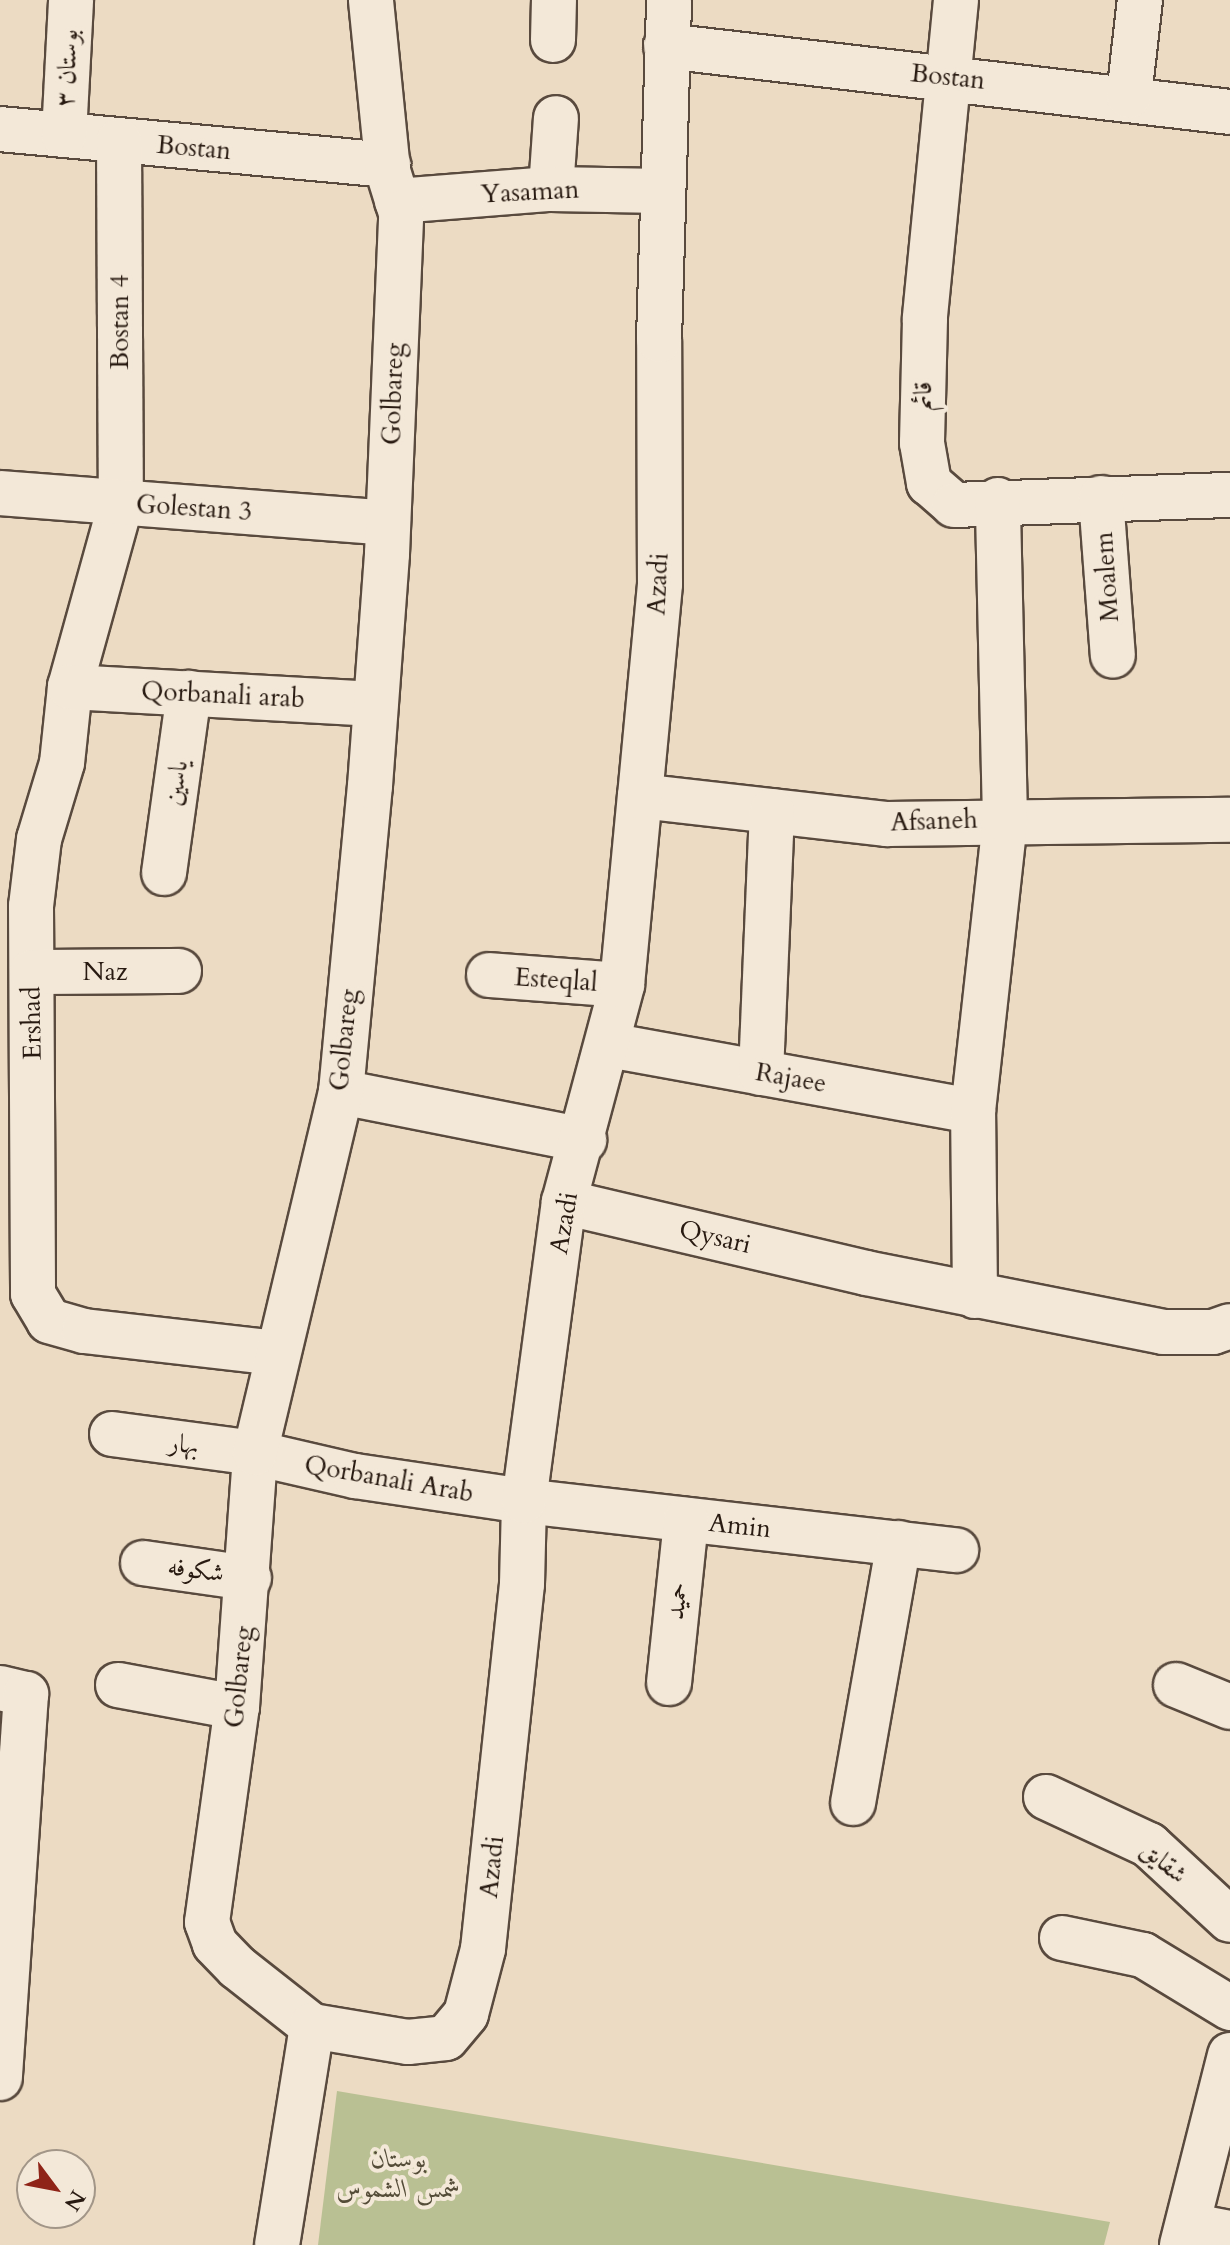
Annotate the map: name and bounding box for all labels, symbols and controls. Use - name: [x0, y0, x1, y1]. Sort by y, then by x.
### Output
- street label: بوستان ۳: [49, 28, 85, 108]
- street label: Bostan: [909, 58, 987, 96]
- street label: Bostan: [155, 129, 233, 167]
- street label: Yasaman: [480, 174, 580, 210]
- street label: Bostan 4: [104, 275, 136, 369]
- street label: Golbareg: [376, 342, 410, 446]
- street label: قائم: [907, 381, 939, 411]
- street label: Golestan 3: [135, 488, 253, 528]
- street label: Moalem: [1088, 531, 1126, 623]
- street label: Azadi: [641, 552, 675, 616]
- street label: Qorbanali arab: [140, 675, 306, 715]
- street label: یاسین: [157, 758, 195, 808]
- street label: Afsaneh: [890, 804, 978, 838]
- street label: Naz: [82, 956, 128, 988]
- street label: Esteqlal: [513, 962, 599, 998]
- street label: Ershad: [16, 986, 48, 1060]
- street label: Golbareg: [323, 988, 365, 1092]
- street label: Rajaee: [753, 1056, 829, 1100]
- street label: Azadi: [543, 1190, 585, 1256]
- street label: Qysari: [676, 1214, 754, 1260]
- street label: بهار: [167, 1427, 201, 1461]
- street label: Qorbanali Arab: [302, 1449, 476, 1509]
- street label: Amin: [707, 1507, 773, 1545]
- street label: شکوفه: [166, 1551, 226, 1589]
- street label: حمید: [660, 1581, 694, 1621]
- street label: Golbareg: [218, 1625, 260, 1729]
- street label: Azadi: [473, 1834, 511, 1900]
- street label: شقایق: [1134, 1834, 1194, 1890]
- park label: بوستان شمس الشموس: [336, 2143, 462, 2204]
- north arrow: [16, 2149, 96, 2229]
- text: N: [57, 2185, 92, 2217]

